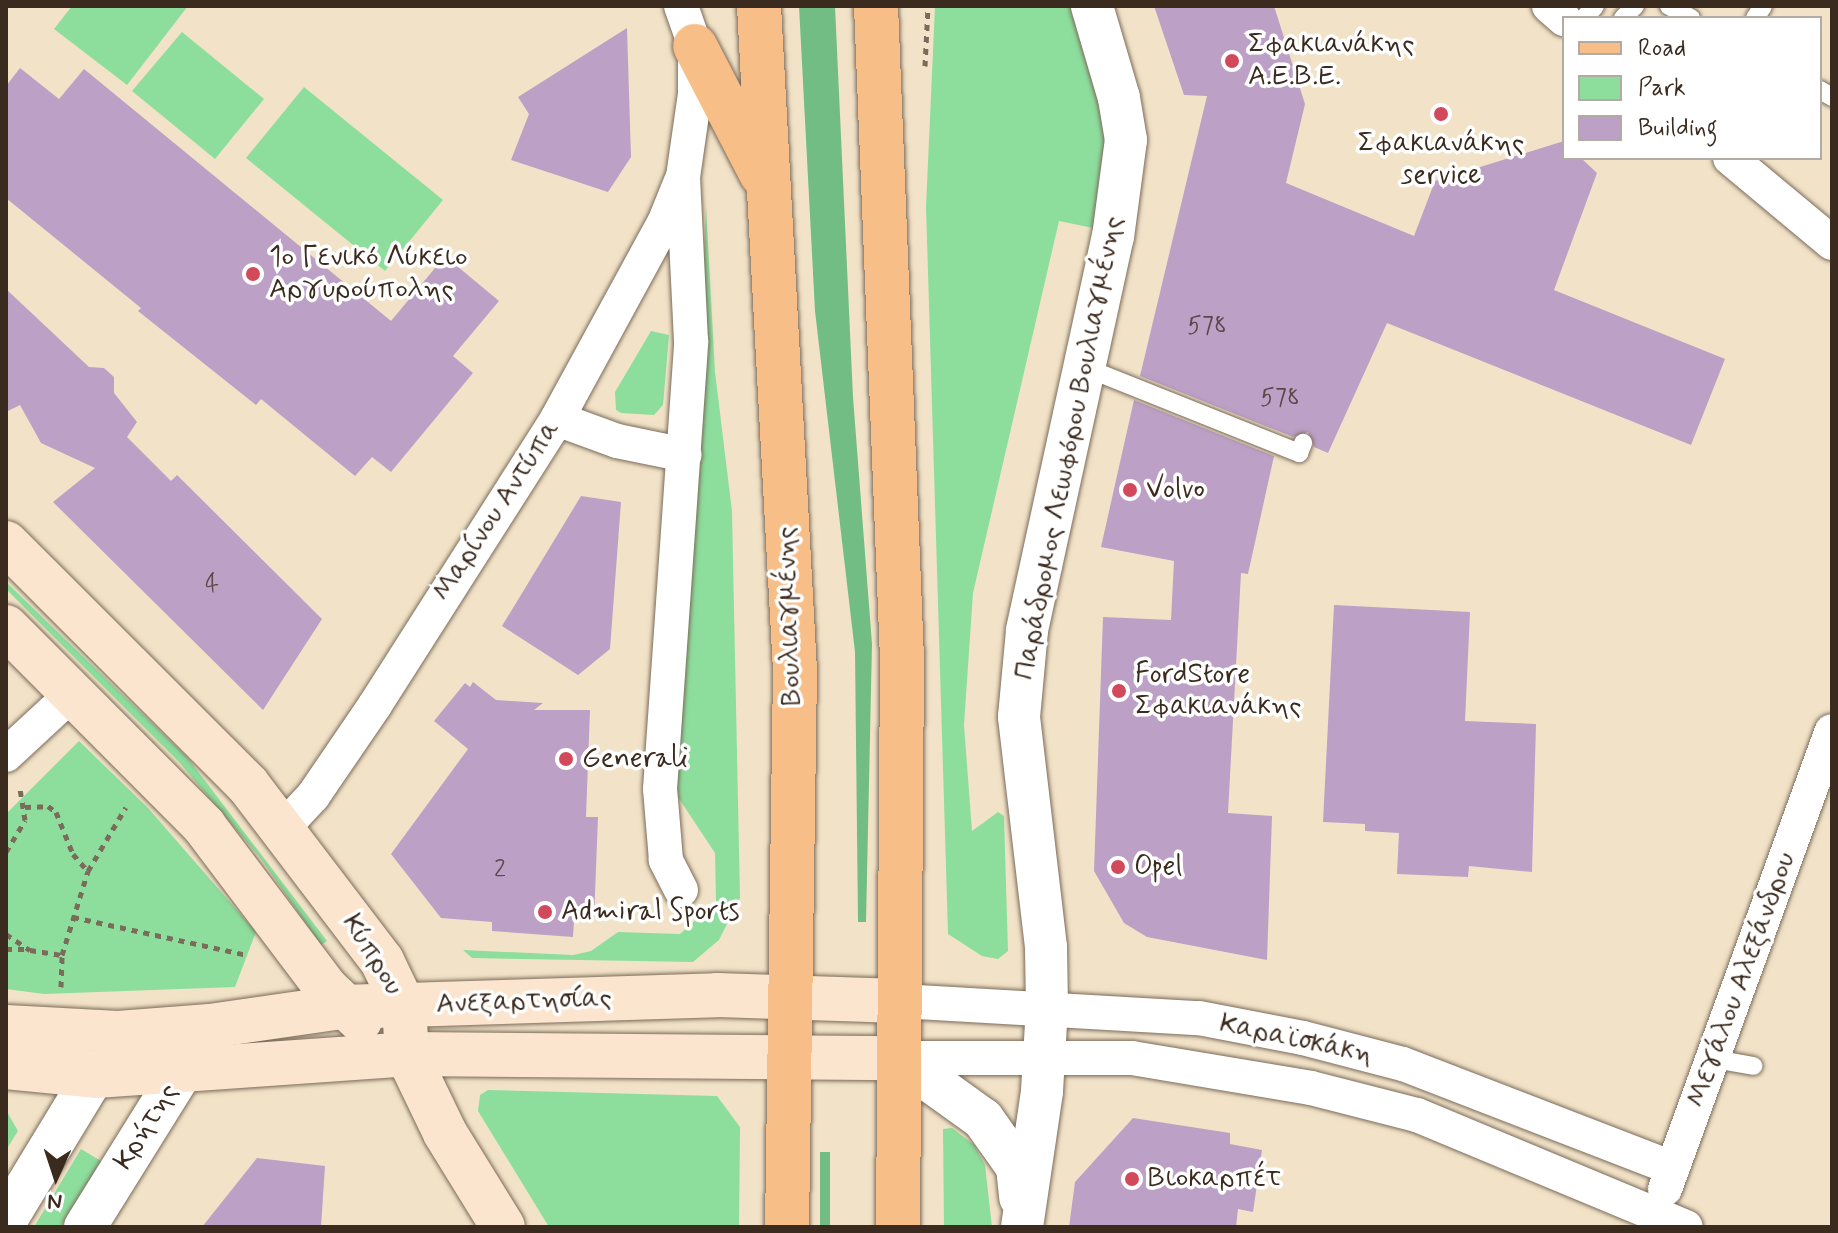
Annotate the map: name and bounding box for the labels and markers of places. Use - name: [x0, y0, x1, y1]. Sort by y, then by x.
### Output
- place label: Σφακιανάκης Α.Ε.Β.Ε.: [1248, 28, 1414, 94]
- marker: Σφακιανάκης Α.Ε.Β.Ε.: [1223, 52, 1241, 70]
- marker: Σφακιανάκης service: [1432, 105, 1450, 123]
- place label: Σφακιανάκης service: [1358, 127, 1524, 193]
- place label: 1ο Γενικό Λύκειο Αργυρούπολης: [269, 241, 468, 307]
- marker: 1ο Γενικό Λύκειο Αργυρούπολης: [244, 265, 262, 283]
- place label: Volvo: [1146, 473, 1205, 507]
- marker: Volvo: [1121, 481, 1139, 499]
- place label: FordStore Σφακιανάκης: [1135, 658, 1301, 724]
- marker: FordStore Σφακιανάκης: [1110, 682, 1128, 700]
- place label: Generali: [582, 742, 688, 776]
- marker: Generali: [557, 750, 575, 768]
- place label: Opel: [1134, 850, 1182, 884]
- marker: Opel: [1109, 858, 1127, 876]
- place label: Admiral Sports: [561, 895, 751, 929]
- marker: Admiral Sports: [536, 903, 554, 921]
- place label: Βιοκαρπέτ: [1148, 1162, 1281, 1196]
- marker: Βιοκαρπέτ: [1123, 1170, 1141, 1188]

